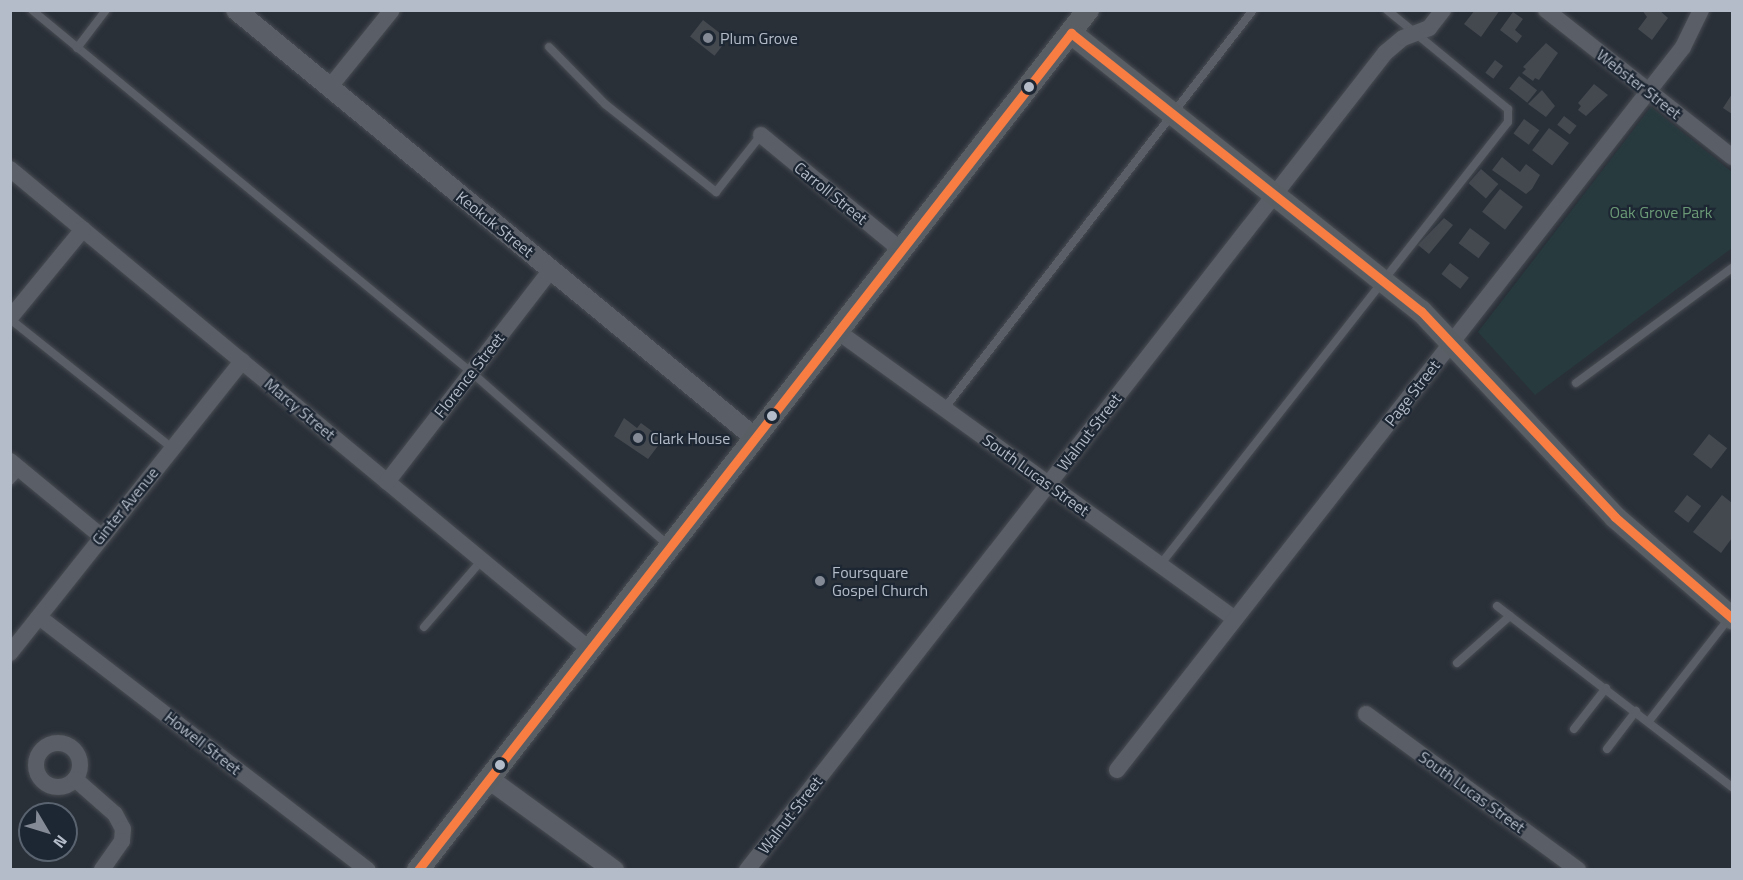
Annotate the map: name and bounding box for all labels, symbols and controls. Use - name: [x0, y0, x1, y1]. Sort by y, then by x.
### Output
- place label: Plum Grove: [720, 28, 798, 48]
- marker: Plum Grove: [701, 31, 715, 45]
- street label: Webster Street: [1593, 45, 1685, 123]
- unlabelled marker: [1023, 81, 1035, 93]
- street label: Carroll Street: [791, 158, 871, 228]
- street label: Keokuk Street: [452, 187, 538, 261]
- park label: Oak Grove Park: [1609, 202, 1713, 222]
- street label: Florence Street: [430, 329, 508, 421]
- street label: Page Street: [1380, 356, 1444, 430]
- street label: Marcy Street: [261, 374, 339, 444]
- street label: Walnut Street: [1053, 389, 1125, 475]
- unlabelled marker: [766, 410, 778, 422]
- place label: Clark House: [650, 428, 730, 448]
- street label: South Lucas Street: [979, 430, 1093, 520]
- marker: Clark House: [631, 431, 645, 445]
- street label: Ginter Avenue: [88, 463, 162, 549]
- place label: Foursquare Gospel Church: [832, 562, 928, 600]
- marker: Foursquare Gospel Church: [813, 574, 827, 588]
- street label: Howell Street: [161, 707, 245, 779]
- street label: South Lucas Street: [1415, 747, 1529, 837]
- unlabelled marker: [494, 759, 506, 771]
- street label: Walnut Street: [754, 772, 826, 858]
- north arrow: [18, 802, 78, 862]
- text: N: [48, 830, 73, 854]

